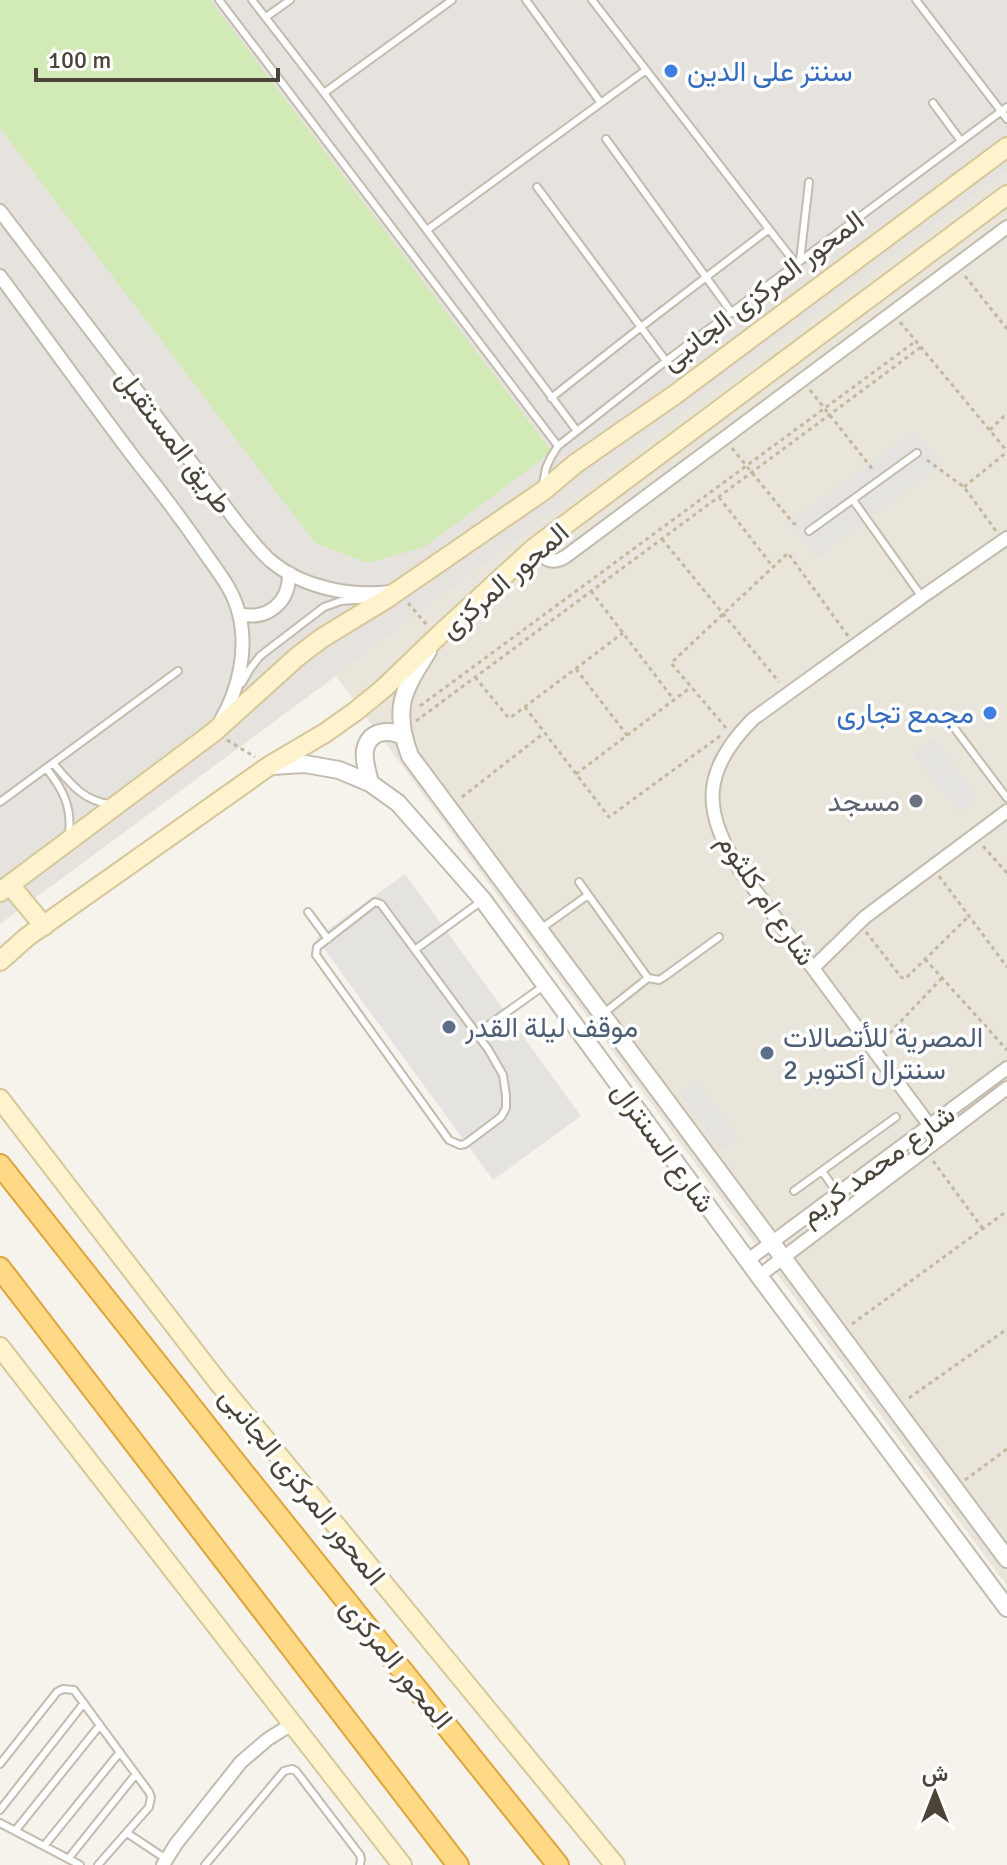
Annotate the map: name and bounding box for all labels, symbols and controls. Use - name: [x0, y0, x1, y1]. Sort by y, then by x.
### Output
- scale bar: [36, 32, 278, 82]
- text: 100 m: [48, 45, 111, 75]
- place label: سنتر على الدين: [687, 55, 853, 89]
- marker: سنتر على الدين: [662, 62, 680, 80]
- street label: المحور المركزى الجانبى: [654, 203, 871, 378]
- street label: طريق المستقبل: [109, 362, 240, 521]
- street label: المحور المركزى: [433, 516, 576, 646]
- place label: مجمع تجارى: [837, 697, 974, 733]
- marker: مجمع تجارى: [981, 704, 999, 722]
- place label: مسجد: [827, 785, 900, 819]
- marker: مسجد: [907, 792, 925, 810]
- street label: شارع ام كلثوم: [709, 827, 823, 973]
- place label: موقف ليلة القدر: [464, 1011, 638, 1045]
- marker: موقف ليلة القدر: [440, 1018, 458, 1036]
- place label: المصرية للأتصالات سنترال أكتوبر 2: [783, 1021, 983, 1087]
- marker: المصرية للأتصالات سنترال أكتوبر 2: [758, 1044, 776, 1062]
- street label: شارع السنترال: [604, 1076, 722, 1220]
- street label: شارع محمد كريم: [793, 1097, 962, 1233]
- street label: المحور المركزى الجانبى: [212, 1381, 393, 1593]
- street label: المحور المركزى: [333, 1591, 460, 1736]
- north arrow: [895, 1753, 975, 1833]
- text: ش: [922, 1760, 948, 1787]

